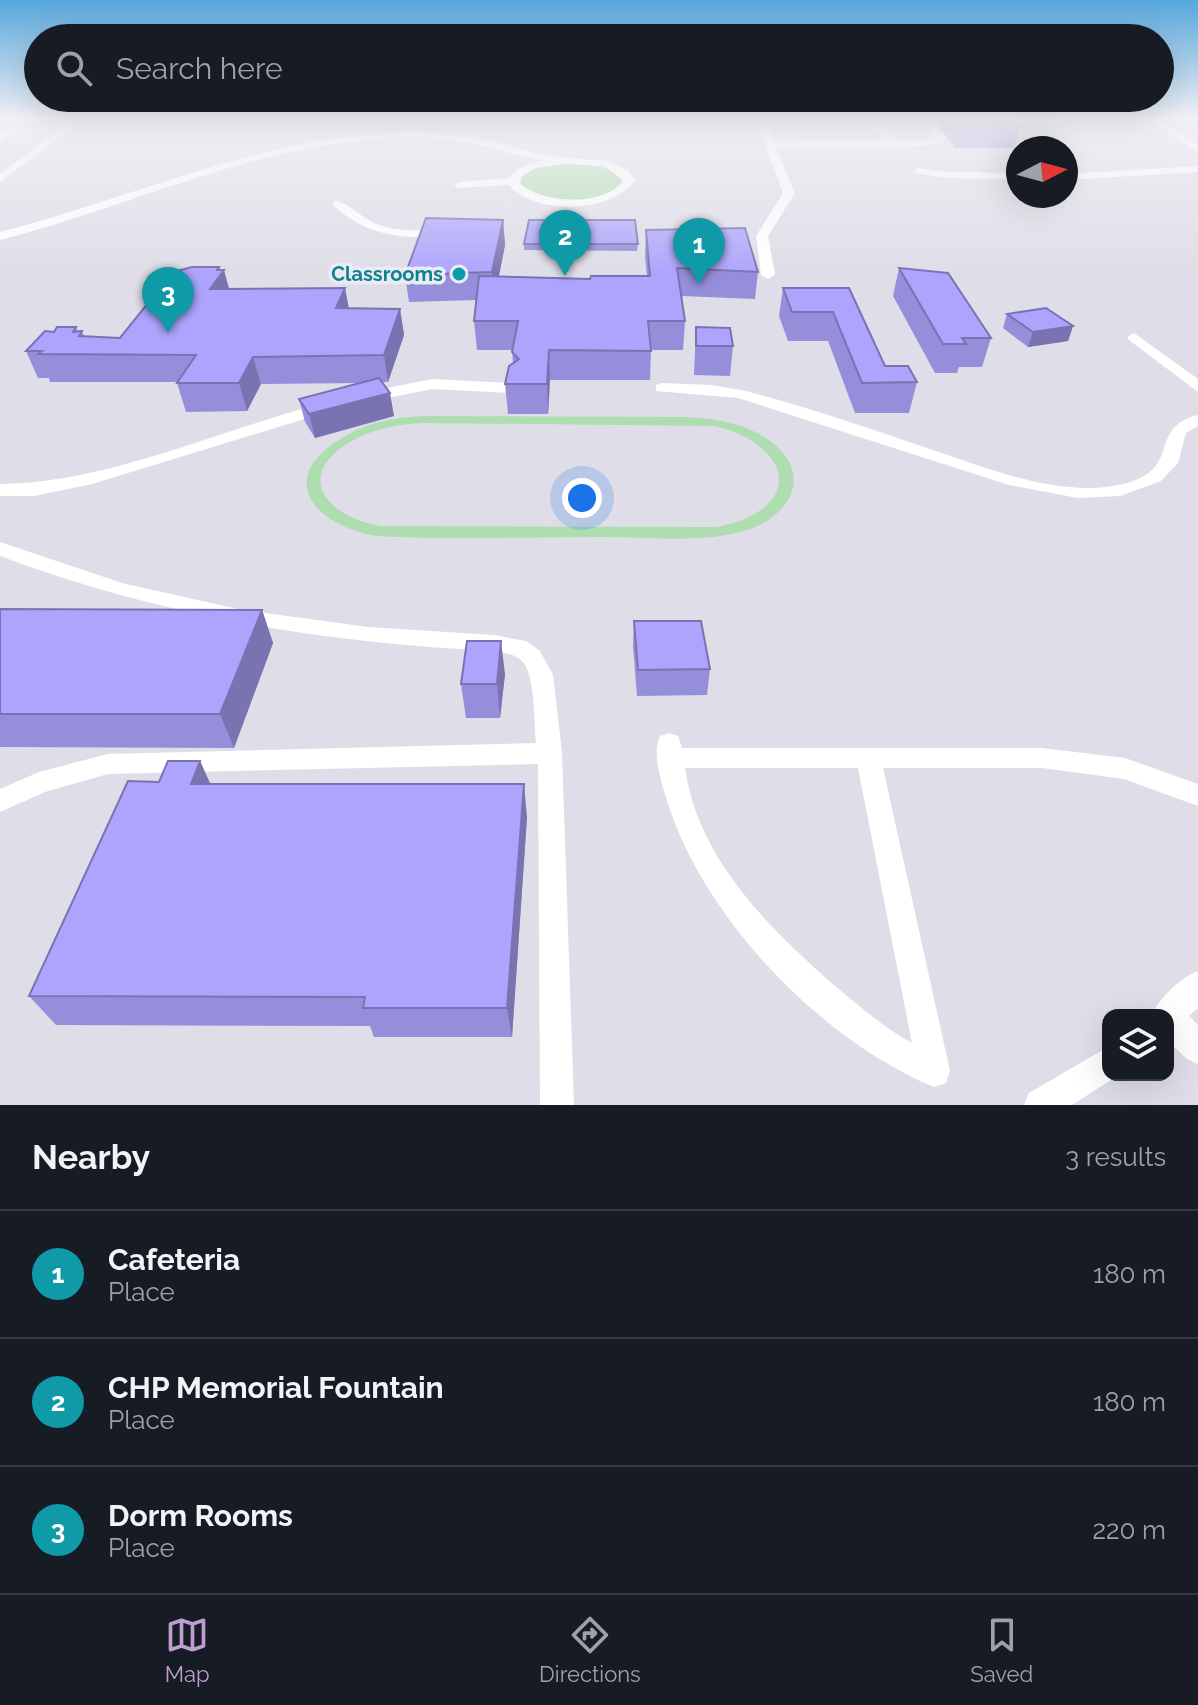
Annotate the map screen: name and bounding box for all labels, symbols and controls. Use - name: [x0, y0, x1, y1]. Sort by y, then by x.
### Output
- search box: [24, 24, 1174, 112]
- icon: search: [52, 46, 96, 90]
- text: Search here: [116, 51, 283, 86]
- north arrow: [1006, 136, 1078, 208]
- pin: 2: [539, 210, 591, 276]
- pin: 1: [673, 218, 725, 284]
- place label: Classrooms: [331, 262, 443, 286]
- marker: Classrooms: [450, 265, 468, 283]
- pin: 3: [142, 267, 194, 333]
- your location: [562, 478, 602, 518]
- map controls: [1102, 1009, 1174, 1081]
- button: layers: [1102, 1009, 1174, 1081]
- text: Nearby: [32, 1137, 150, 1177]
- text: 3 results: [1065, 1142, 1166, 1172]
- text: Cafeteria: [108, 1242, 240, 1277]
- text: 1: [52, 1259, 64, 1289]
- text: 180 m: [1093, 1259, 1166, 1289]
- text: Place: [108, 1277, 175, 1307]
- text: CHP Memorial Fountain: [108, 1370, 444, 1405]
- text: 2: [51, 1387, 65, 1417]
- text: 180 m: [1093, 1387, 1166, 1417]
- text: Place: [108, 1405, 175, 1435]
- text: Dorm Rooms: [108, 1498, 293, 1533]
- text: 3: [51, 1515, 65, 1545]
- text: 220 m: [1092, 1515, 1166, 1545]
- text: Place: [108, 1533, 175, 1563]
- tab: Map: [165, 1613, 210, 1687]
- tab: Directions: [539, 1613, 641, 1687]
- tab: Saved: [970, 1613, 1033, 1687]

